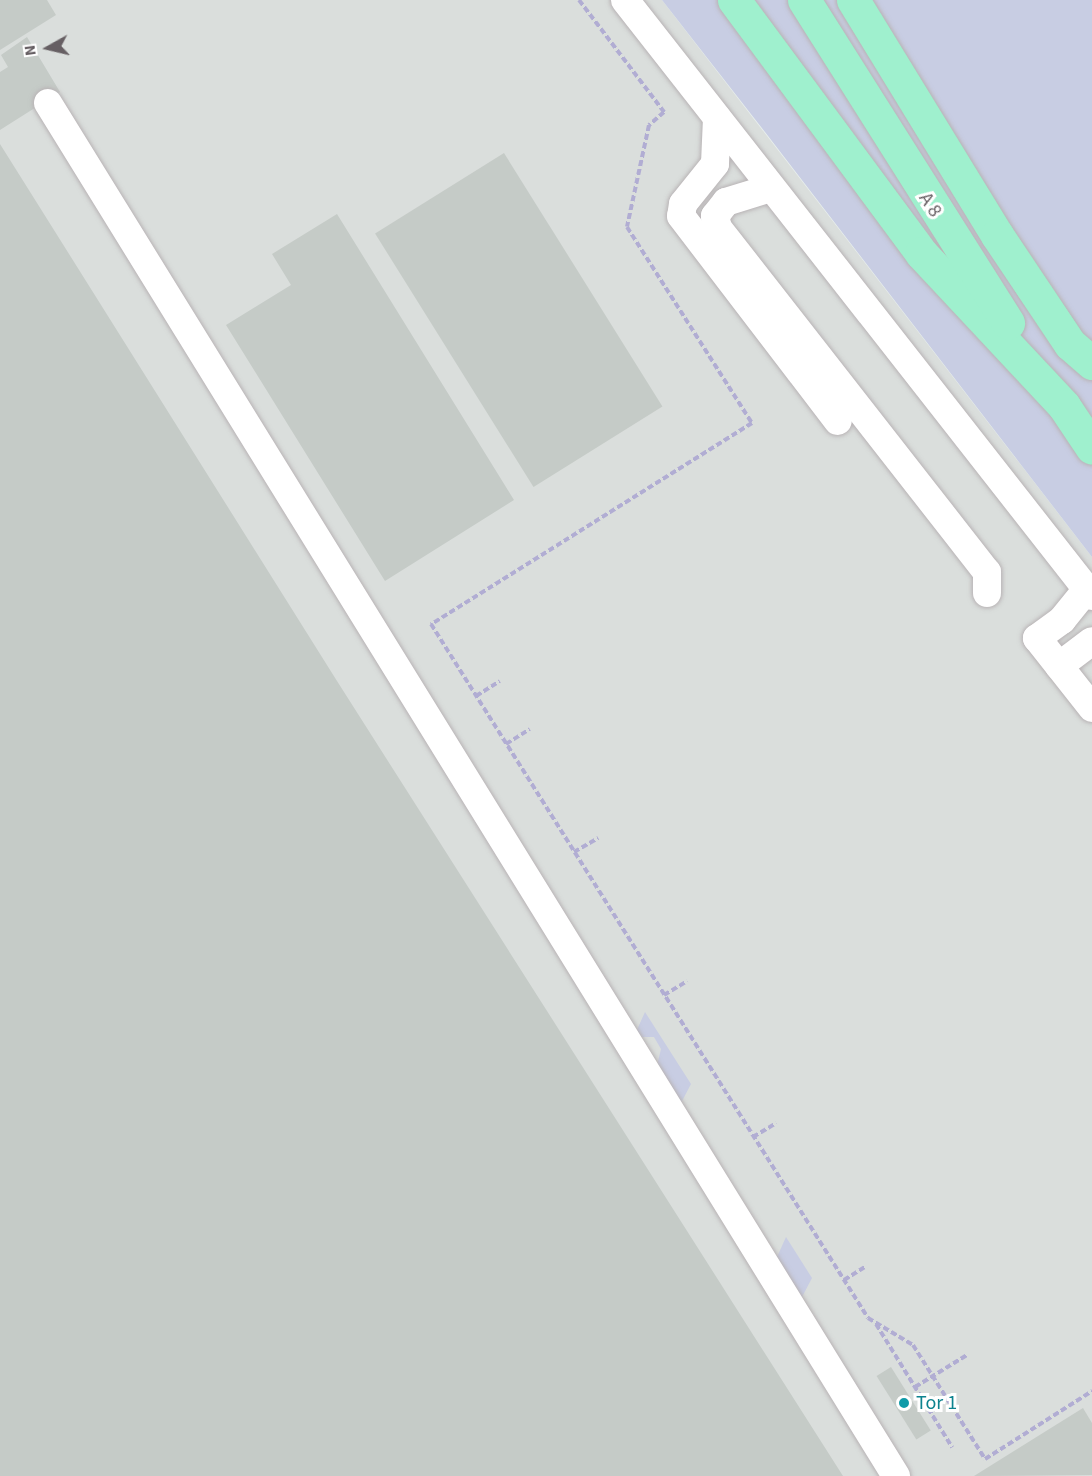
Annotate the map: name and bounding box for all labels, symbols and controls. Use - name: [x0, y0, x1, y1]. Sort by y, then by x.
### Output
- north arrow: [18, 18, 78, 78]
- text: N: [19, 44, 42, 57]
- street label: A 8: [913, 188, 947, 222]
- place label: Tor 1: [916, 1391, 957, 1415]
- marker: Tor 1: [897, 1396, 911, 1410]

